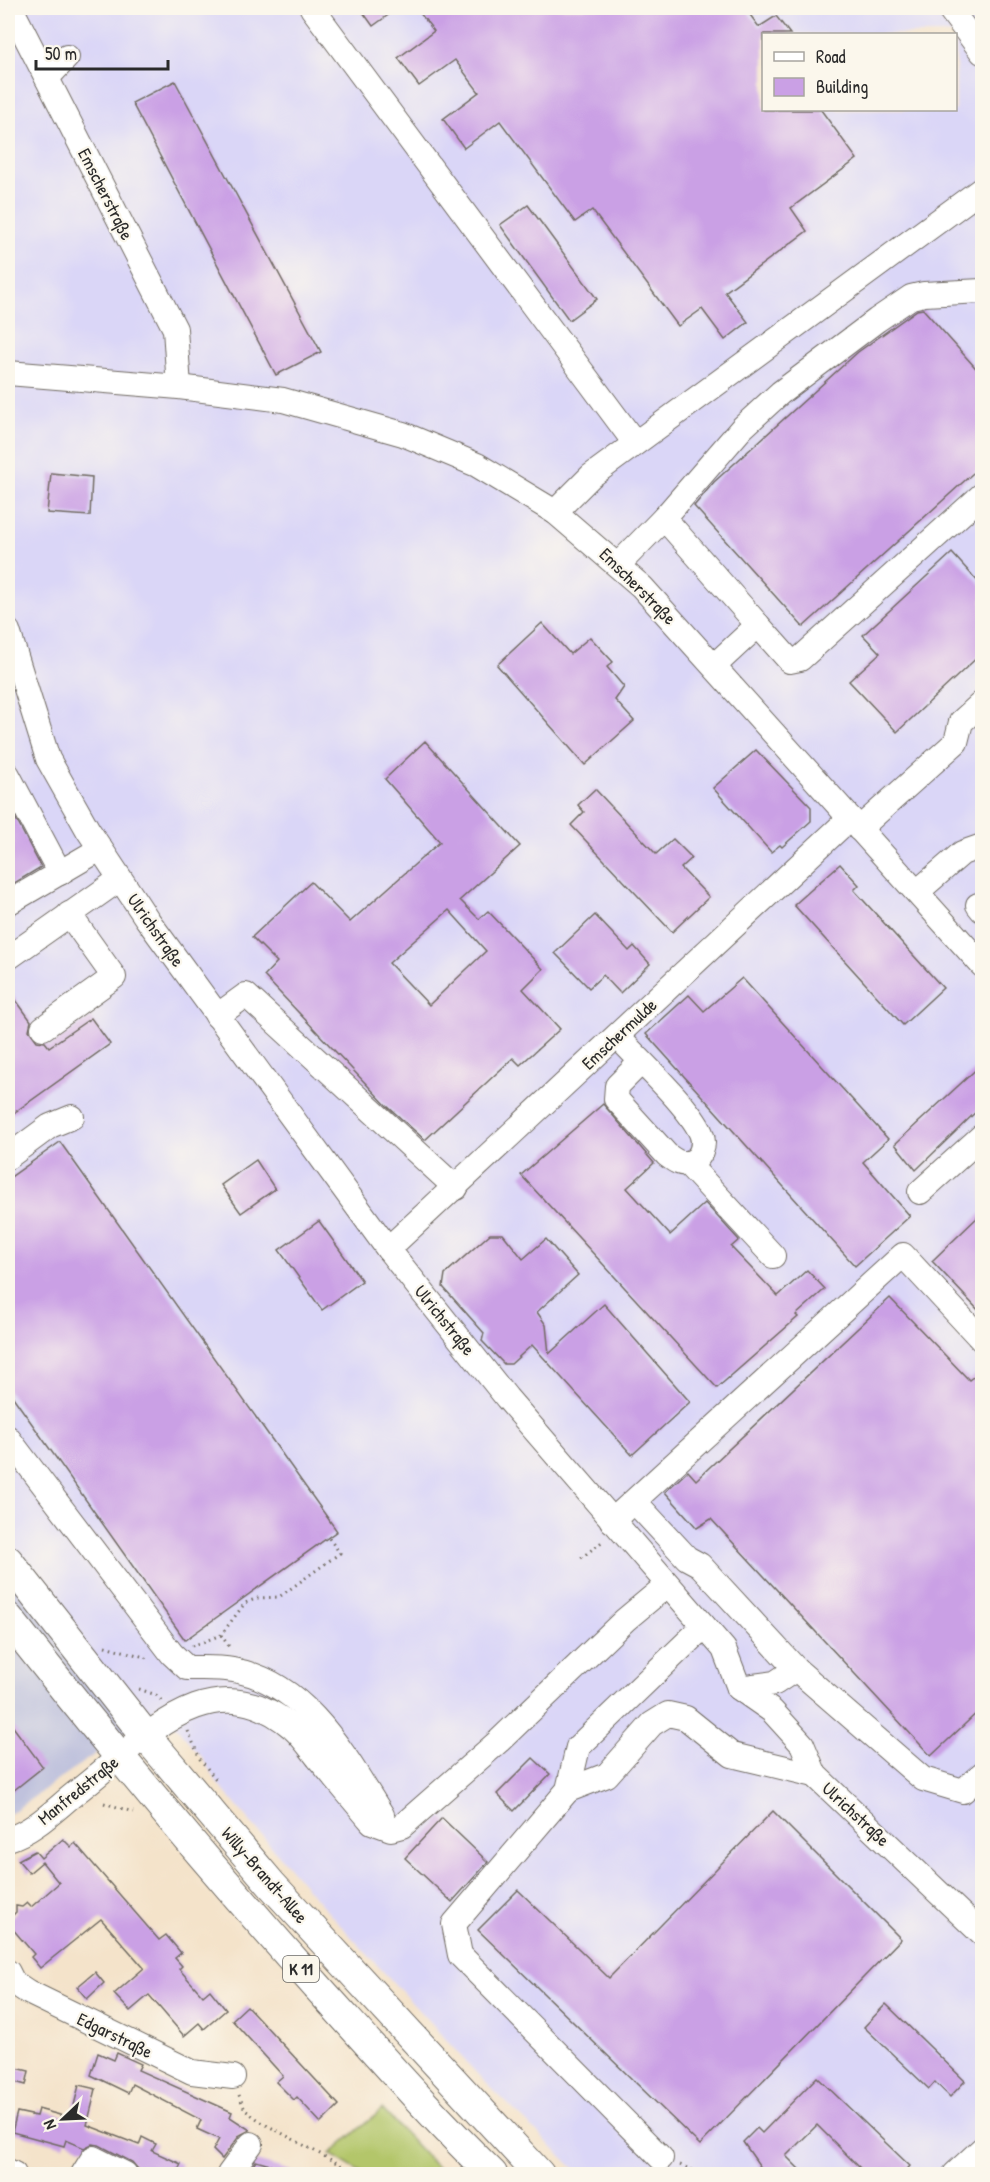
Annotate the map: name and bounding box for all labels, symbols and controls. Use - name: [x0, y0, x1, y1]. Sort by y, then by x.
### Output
- scale bar: [36, 33, 168, 71]
- legend: [762, 33, 957, 111]
- text: 50 m: [45, 41, 77, 66]
- text: Road: [816, 44, 846, 69]
- text: Building: [816, 74, 868, 99]
- street label: Emscherstraße: [72, 144, 140, 244]
- street label: Emscherstraße: [594, 542, 682, 630]
- street label: Ulrichstraße: [122, 888, 190, 972]
- street label: Emschermulde: [576, 993, 662, 1075]
- street label: Ulrichstraße: [409, 1279, 481, 1361]
- street label: Manfredstraße: [32, 1750, 124, 1830]
- street label: Ulrichstraße: [817, 1776, 895, 1852]
- street label: Willy-Brandt-Allee: [216, 1821, 314, 1929]
- road number: K 11: [283, 1956, 319, 1982]
- street label: Edgarstraße: [73, 2006, 157, 2064]
- north arrow: [33, 2089, 93, 2149]
- text: N: [37, 2116, 61, 2133]

